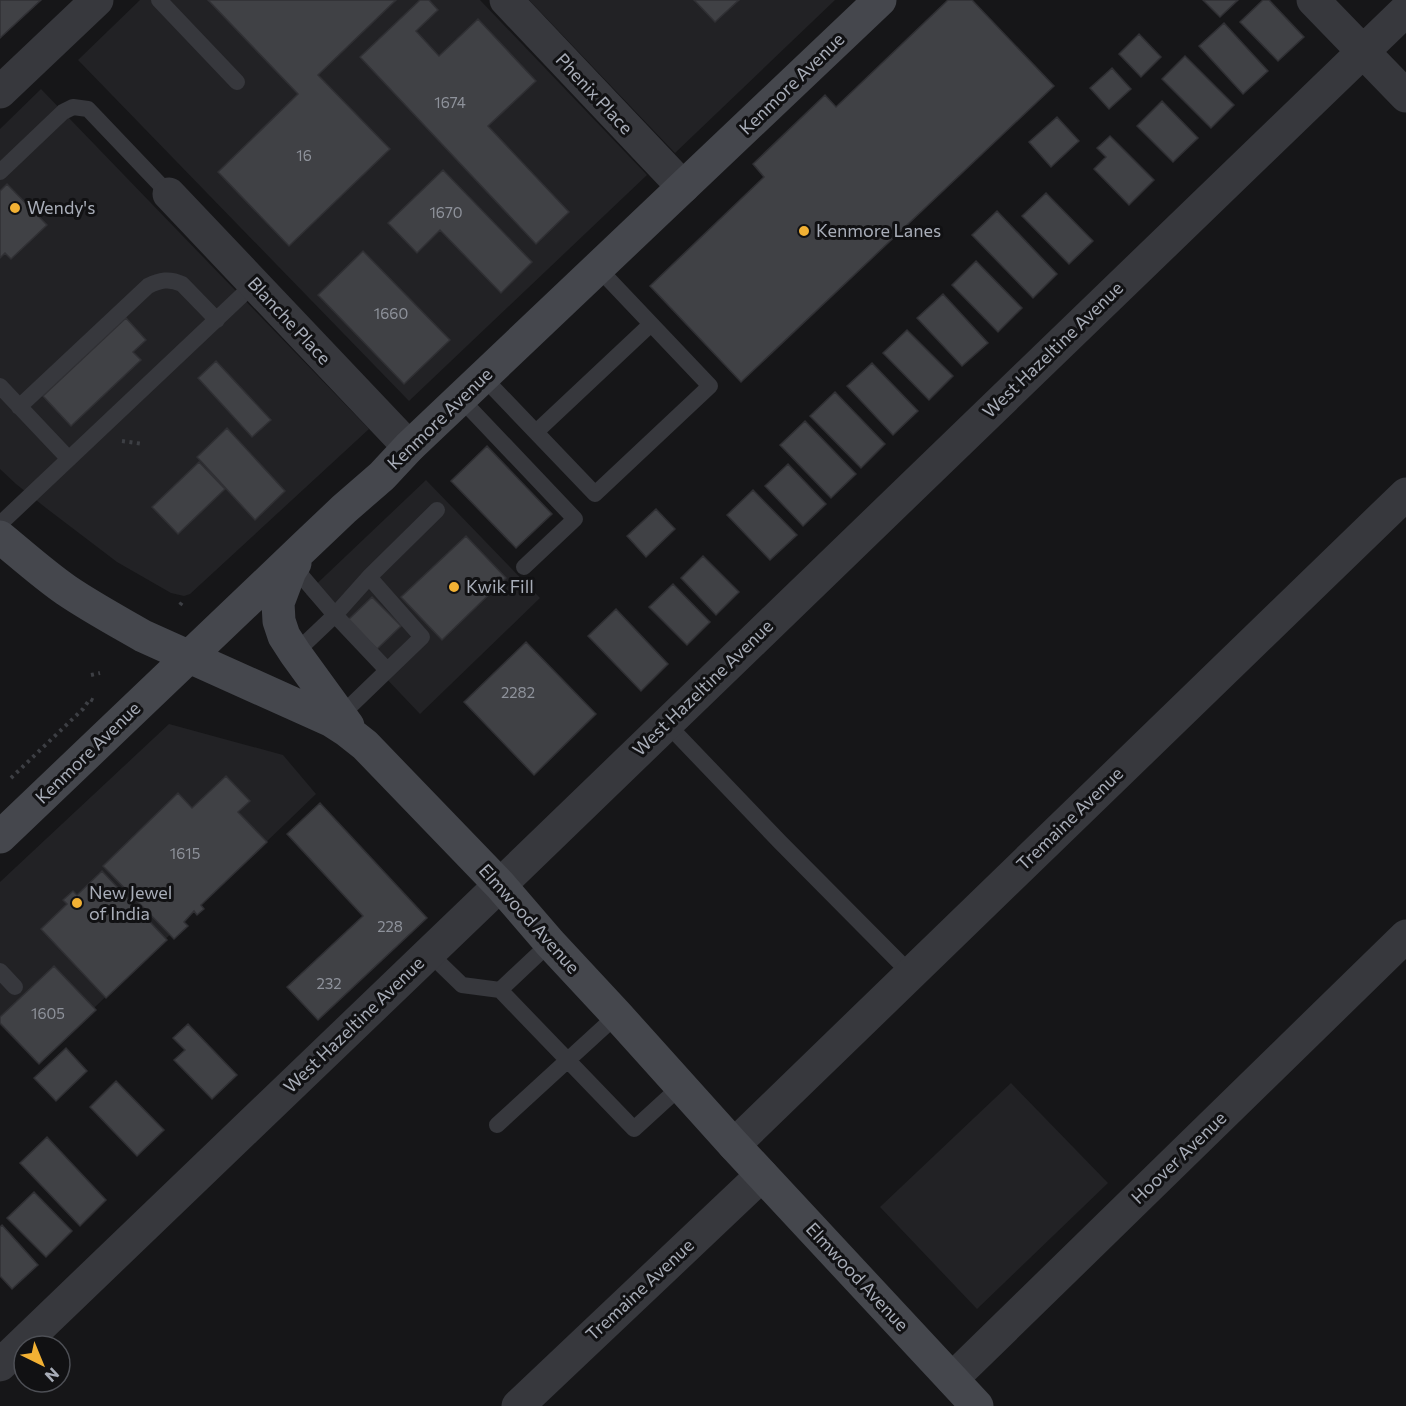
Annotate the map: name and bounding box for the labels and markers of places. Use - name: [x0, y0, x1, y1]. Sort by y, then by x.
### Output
- place label: Wendy's: [27, 196, 95, 218]
- marker: Wendy's: [8, 201, 22, 215]
- place label: Kenmore Lanes: [816, 219, 941, 241]
- marker: Kenmore Lanes: [797, 224, 811, 238]
- place label: Kwik Fill: [466, 575, 534, 597]
- marker: Kwik Fill: [447, 580, 461, 594]
- place label: New Jewel of India: [89, 881, 172, 924]
- marker: New Jewel of India: [70, 896, 84, 910]

